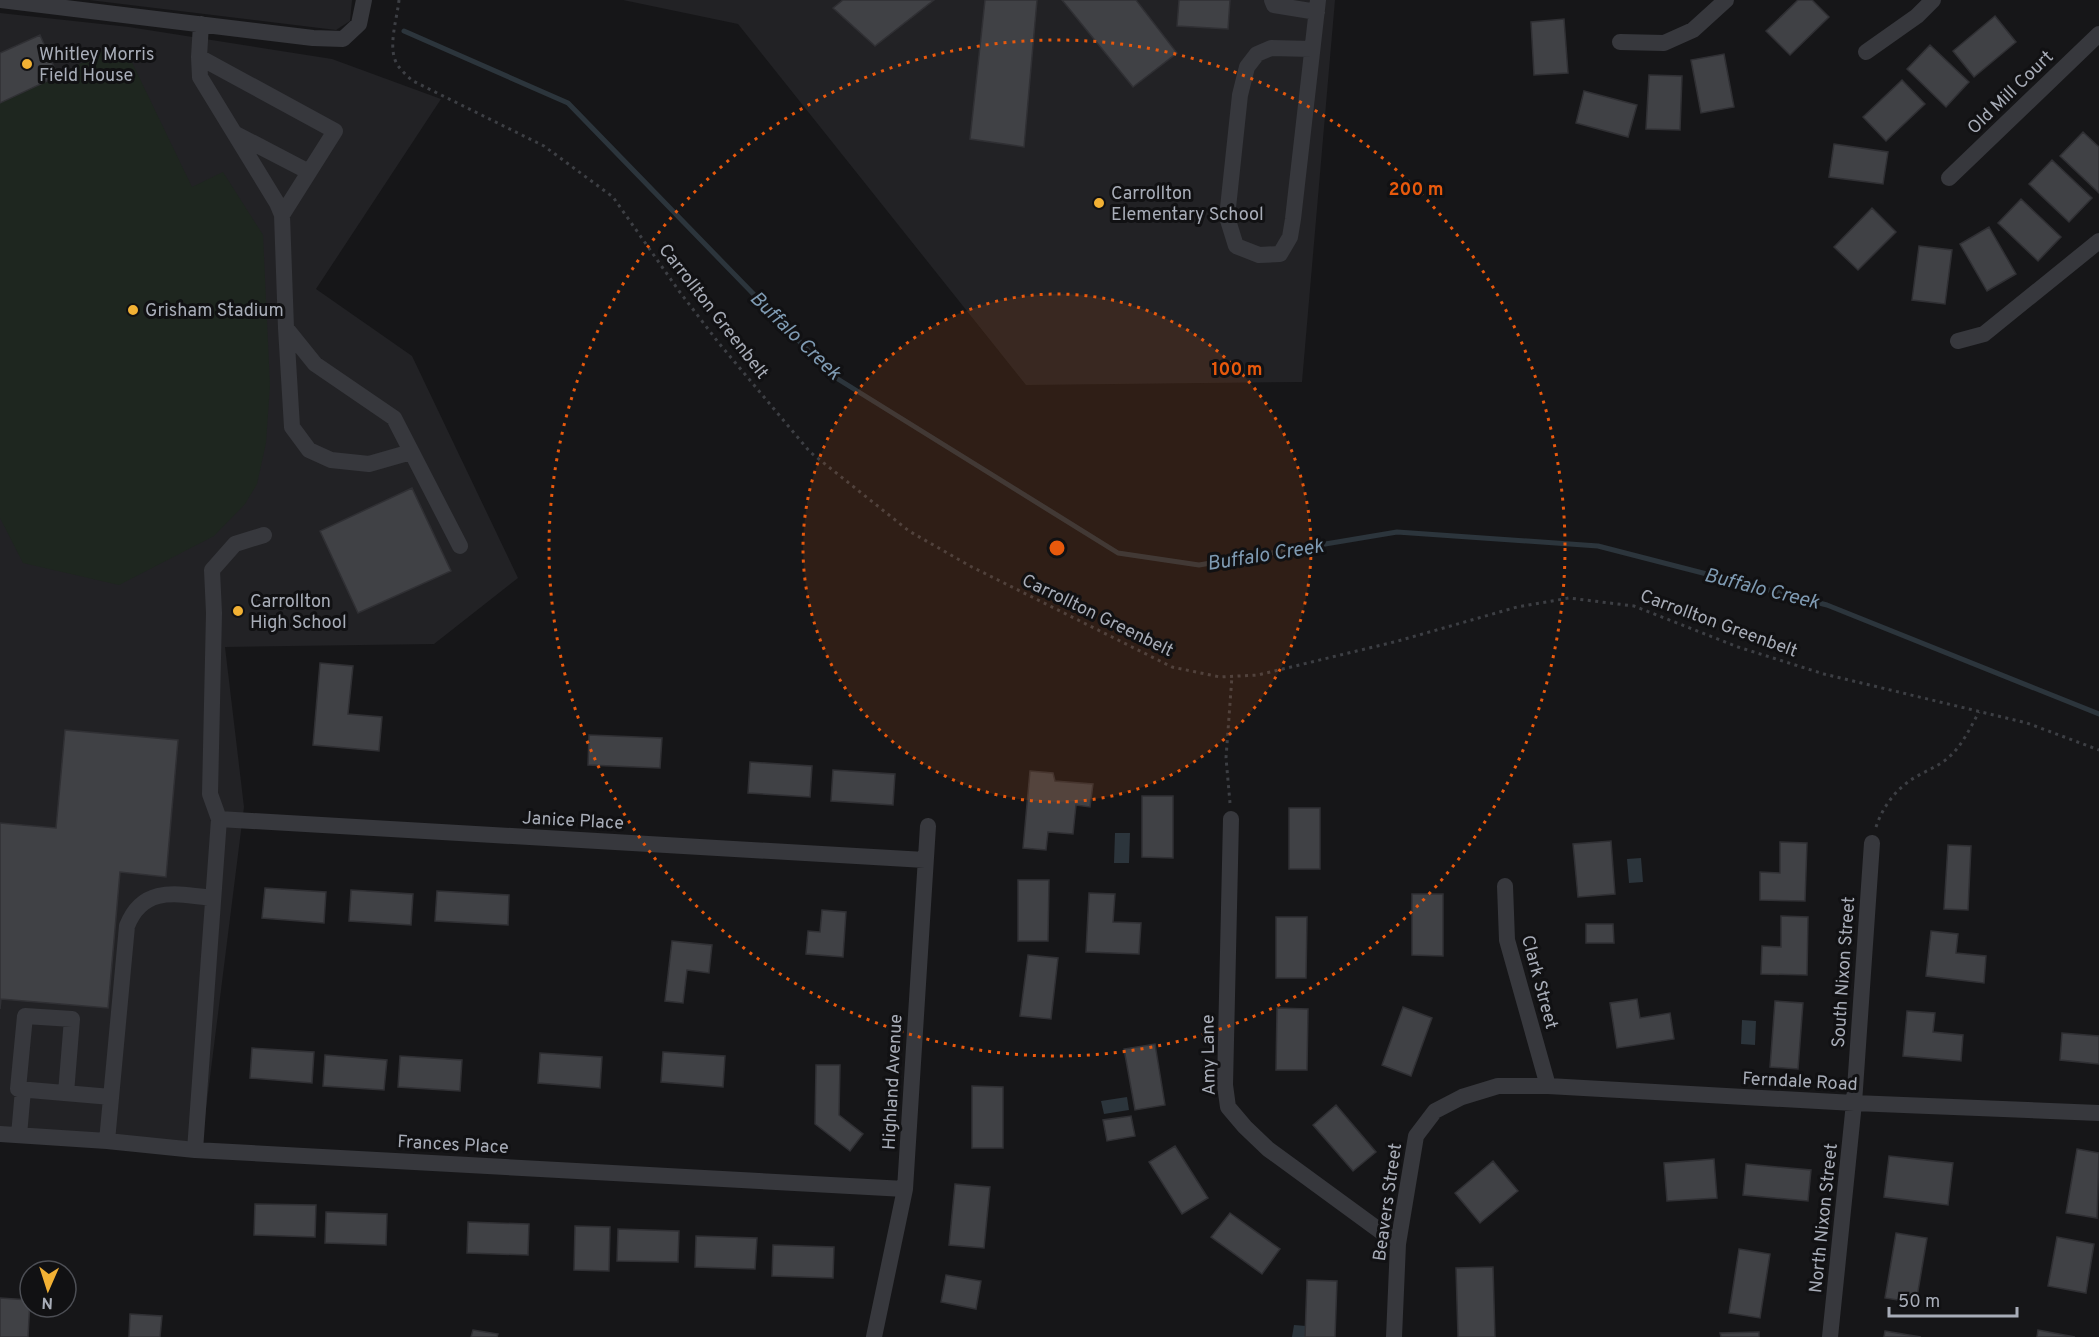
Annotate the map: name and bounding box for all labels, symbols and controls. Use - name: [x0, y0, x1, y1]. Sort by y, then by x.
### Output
- place label: Whitley Morris Field House: [39, 44, 154, 88]
- street label: Old Mill Court: [1963, 46, 2059, 140]
- marker: Whitley Morris Field House: [20, 57, 34, 71]
- text: 200 m: [1388, 179, 1444, 202]
- place label: Carrollton Elementary School: [1111, 183, 1264, 227]
- marker: Carrollton Elementary School: [1092, 196, 1106, 210]
- street label: Carrollton Greenbelt: [653, 240, 773, 384]
- water label: Buffalo Creek: [743, 286, 847, 387]
- place label: Grisham Stadium: [145, 300, 284, 323]
- marker: Grisham Stadium: [126, 303, 140, 317]
- text: 100 m: [1211, 359, 1263, 382]
- water label: Buffalo Creek: [1205, 534, 1326, 578]
- centre of rings: [1047, 538, 1067, 558]
- water label: Buffalo Creek: [1701, 563, 1823, 617]
- street label: Carrollton Greenbelt: [1018, 570, 1177, 663]
- street label: Carrollton Greenbelt: [1637, 585, 1800, 664]
- place label: Carrollton High School: [250, 591, 347, 635]
- marker: Carrollton High School: [231, 604, 245, 618]
- street label: Janice Place: [521, 807, 624, 836]
- street label: South Nixon Street: [1828, 896, 1861, 1048]
- street label: Clark Street: [1515, 933, 1562, 1032]
- street label: Highland Avenue: [878, 1014, 909, 1151]
- street label: Amy Lane: [1197, 1014, 1222, 1096]
- street label: Ferndale Road: [1742, 1068, 1858, 1097]
- street label: Frances Place: [397, 1131, 509, 1160]
- street label: Beavers Street: [1369, 1142, 1408, 1263]
- street label: North Nixon Street: [1805, 1142, 1844, 1294]
- north arrow: [18, 1259, 78, 1319]
- scale bar: [1889, 1280, 2016, 1318]
- text: 50 m: [1898, 1291, 1940, 1314]
- text: N: [41, 1292, 54, 1312]

